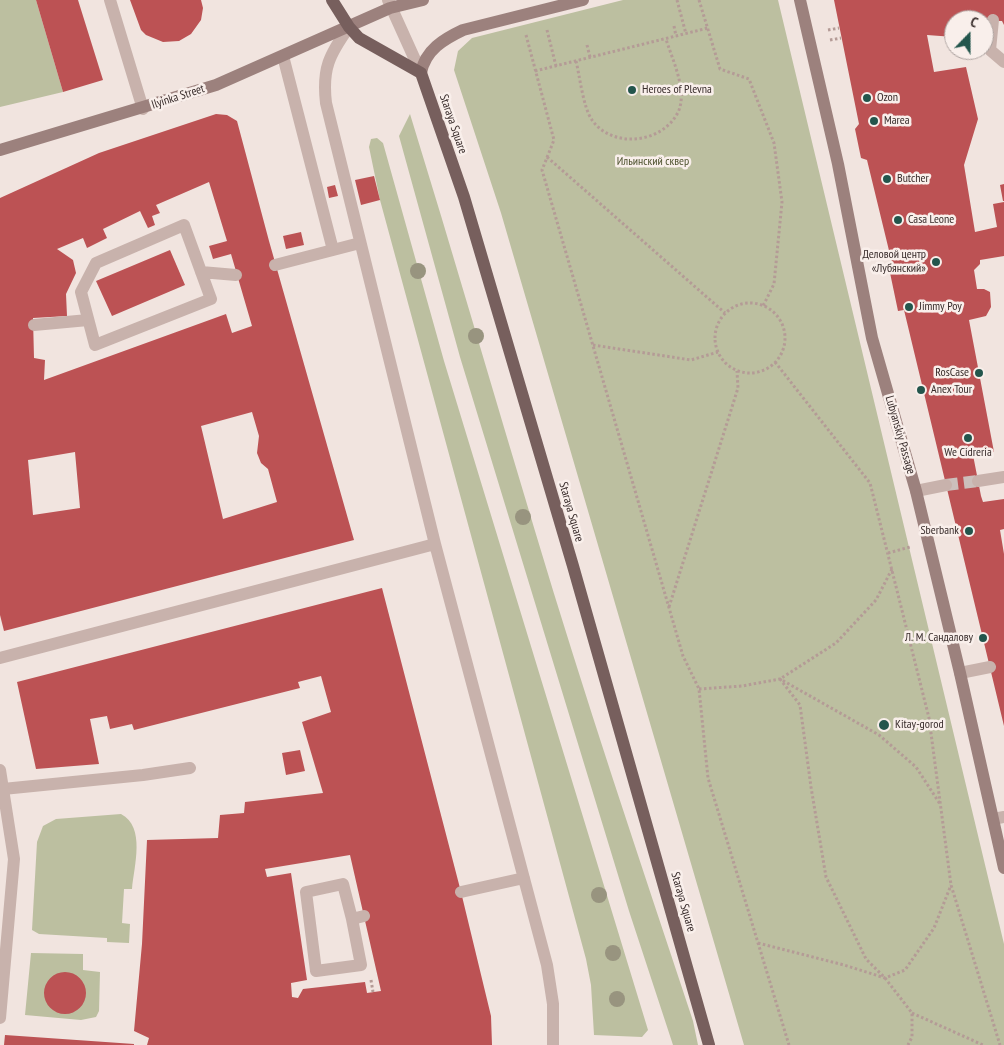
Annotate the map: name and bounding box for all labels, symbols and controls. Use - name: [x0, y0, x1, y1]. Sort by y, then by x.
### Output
- north arrow: [944, 10, 994, 60]
- text: С: [968, 12, 981, 32]
- street label: Ilyinka Street: [150, 82, 206, 112]
- place label: Heroes of Plevna: [642, 83, 712, 97]
- marker: Heroes of Plevna: [626, 84, 638, 96]
- place label: Ozon: [877, 91, 898, 105]
- street label: Staraya Square: [436, 92, 470, 156]
- marker: Ozon: [861, 92, 873, 104]
- place label: Marea: [884, 114, 909, 128]
- marker: Marea: [868, 115, 880, 127]
- park label: Ильинский сквер: [617, 155, 689, 169]
- place label: Butcher: [897, 172, 929, 186]
- marker: Butcher: [881, 173, 893, 185]
- place label: Casa Leone: [908, 213, 954, 227]
- marker: Casa Leone: [892, 214, 904, 226]
- place label: Деловой центр «Лубянский»: [863, 248, 926, 276]
- marker: Деловой центр «Лубянский»: [930, 256, 942, 268]
- place label: Jimmy Poy: [919, 300, 962, 314]
- marker: Jimmy Poy: [903, 301, 915, 313]
- place label: RosCase: [935, 366, 969, 380]
- marker: RosCase: [973, 367, 985, 379]
- place label: Anex Tour: [931, 383, 972, 397]
- marker: Anex Tour: [915, 384, 927, 396]
- street label: Lubyanskiy Passage: [882, 394, 918, 476]
- marker: We Cidreria: [962, 432, 974, 444]
- place label: We Cidreria: [944, 446, 992, 460]
- street label: Staraya Square: [556, 480, 586, 544]
- place label: Sberbank: [920, 524, 959, 538]
- marker: Sberbank: [963, 525, 975, 537]
- place label: Л. М. Сандалову: [905, 631, 973, 645]
- marker: Л. М. Сандалову: [977, 632, 989, 644]
- marker: Kitay-gorod: [877, 718, 891, 732]
- place label: Kitay-gorod: [895, 718, 944, 732]
- street label: Staraya Square: [668, 870, 698, 934]

